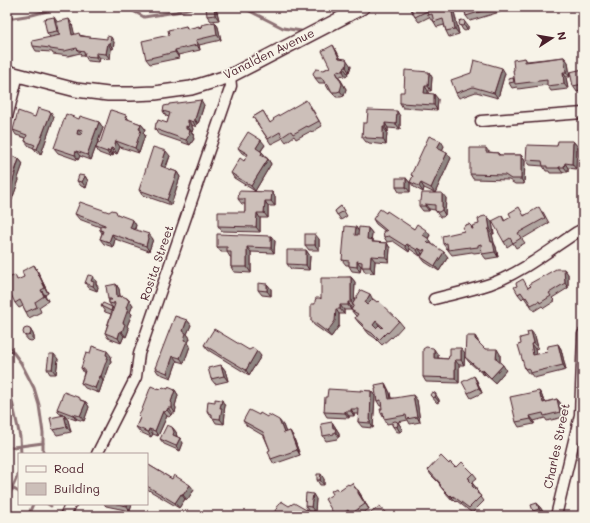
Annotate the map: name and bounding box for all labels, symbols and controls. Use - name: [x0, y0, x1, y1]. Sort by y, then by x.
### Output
- north arrow: [532, 18, 572, 58]
- street label: Vanalden Avenue: [220, 24, 317, 82]
- text: N: [554, 30, 570, 41]
- street label: Rosita Street: [136, 223, 176, 303]
- street label: Charles Street: [539, 402, 573, 490]
- legend: [18, 453, 148, 505]
- text: Road: [54, 460, 84, 476]
- text: Building: [54, 480, 100, 496]

